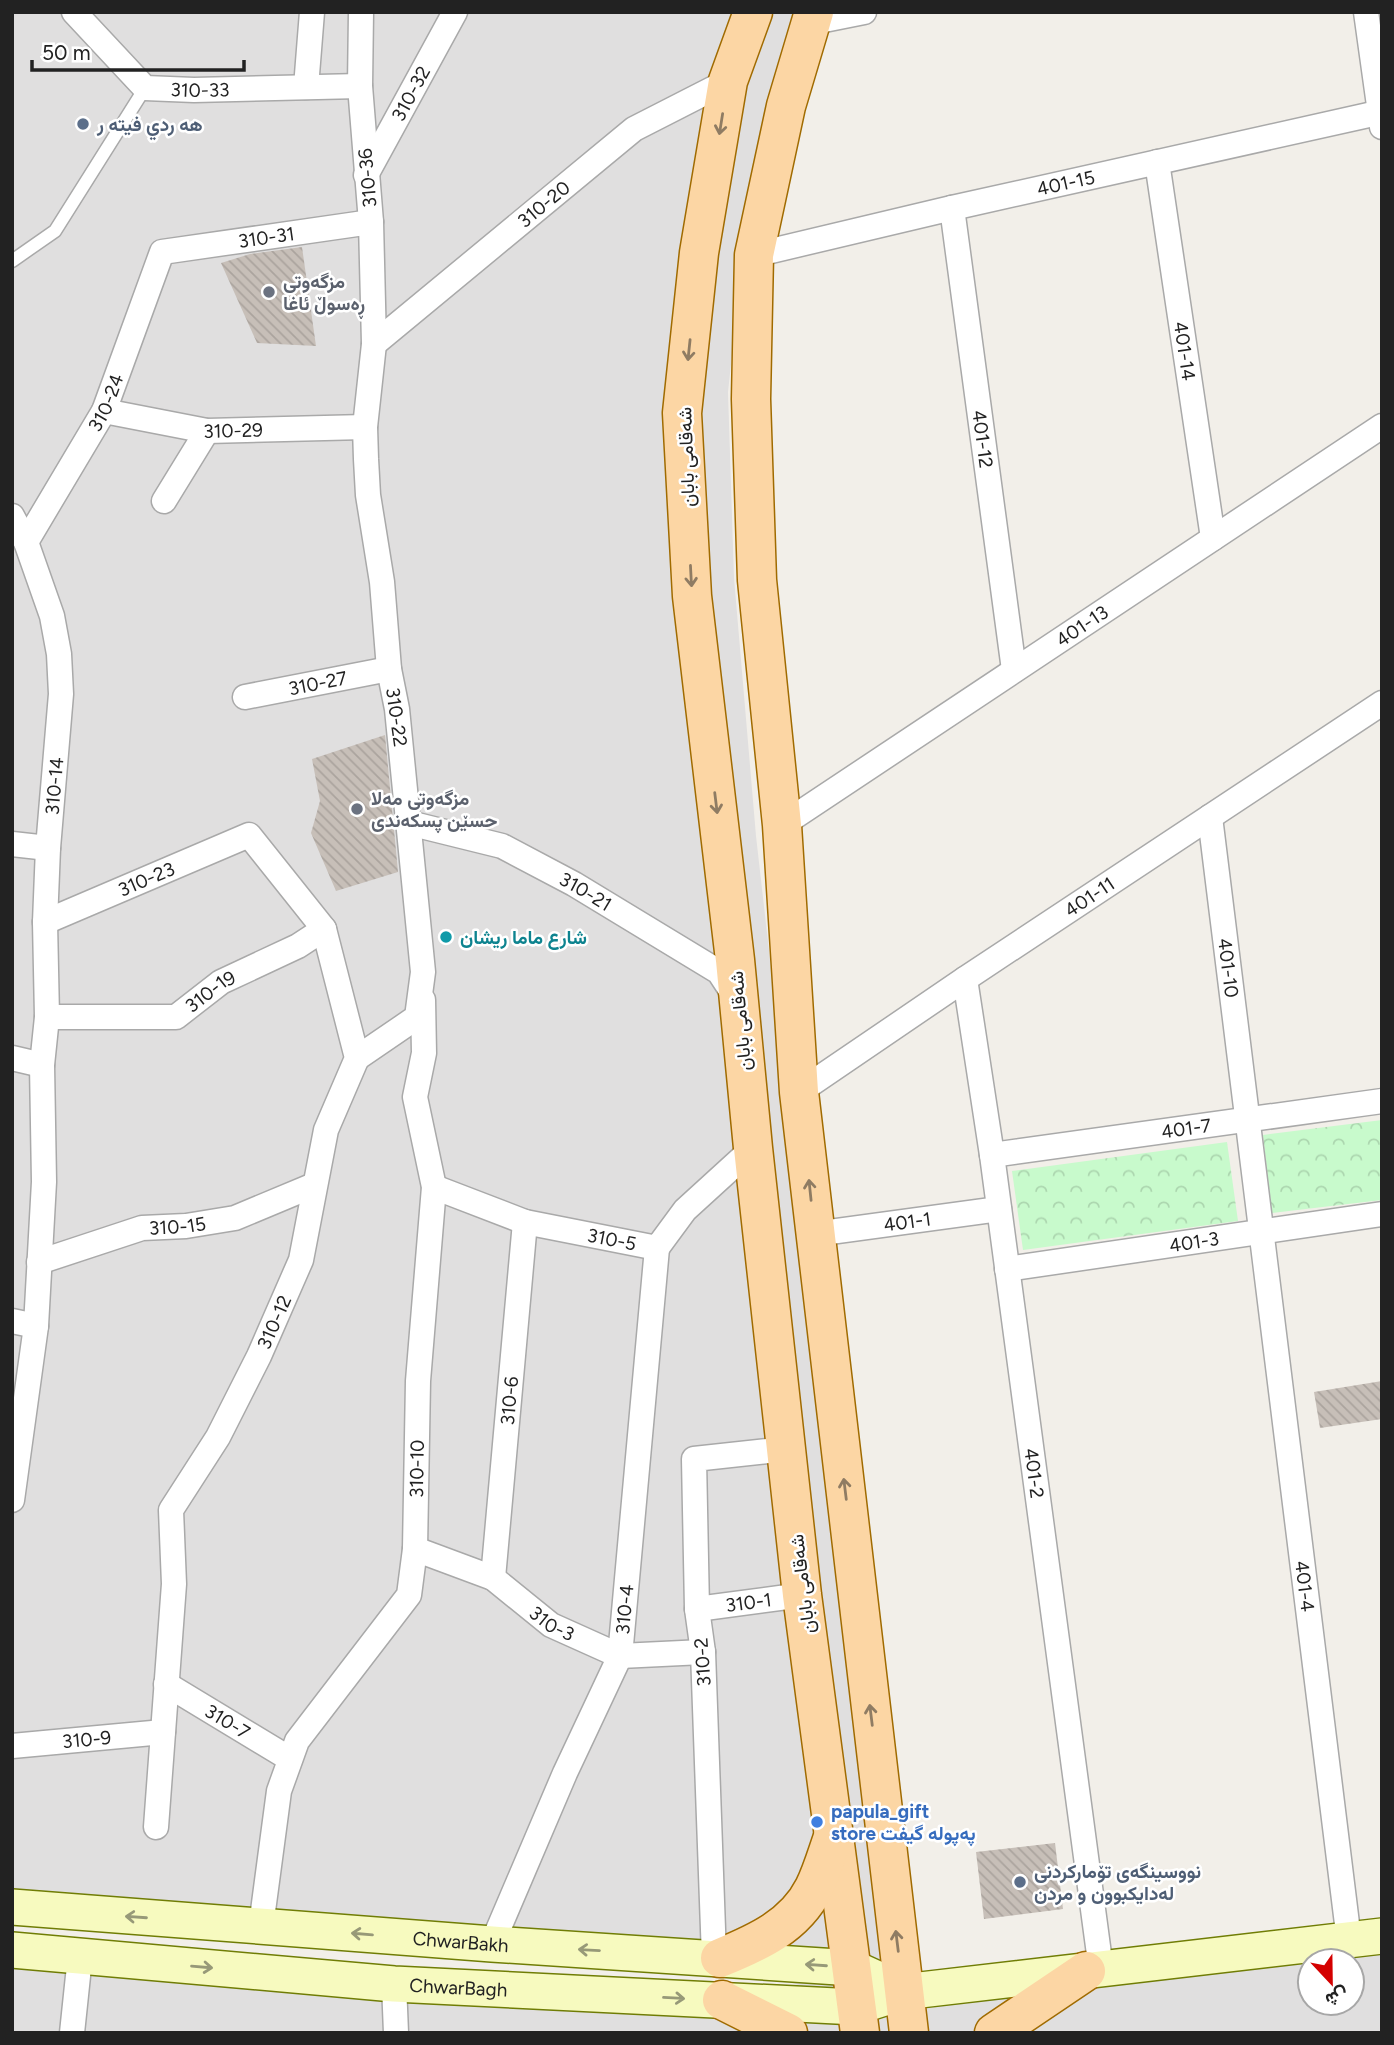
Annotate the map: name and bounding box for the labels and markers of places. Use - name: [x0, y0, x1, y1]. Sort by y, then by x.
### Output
- place label: هه ردي فيته ر: [96, 113, 203, 141]
- marker: هه ردي فيته ر: [75, 116, 91, 132]
- place label: مزگەوتی ڕەسوڵ ئاغا: [283, 270, 365, 319]
- marker: مزگەوتی ڕەسوڵ ئاغا: [261, 284, 277, 300]
- place label: مزگەوتی مەلا حسێن پسکەندی: [371, 787, 498, 834]
- marker: مزگەوتی مەلا حسێن پسکەندی: [349, 801, 365, 817]
- place label: شارع ماما ريشان: [460, 926, 587, 950]
- marker: شارع ماما ريشان: [438, 929, 454, 945]
- place label: papula_gift store پەپولە گیفت: [831, 1800, 976, 1847]
- marker: papula_gift store پەپولە گیفت: [809, 1814, 825, 1830]
- place label: نووسینگەی تۆمارکردنی لەدایکبوون و مردن: [1034, 1860, 1201, 1906]
- marker: نووسینگەی تۆمارکردنی لەدایکبوون و مردن: [1012, 1874, 1028, 1890]

